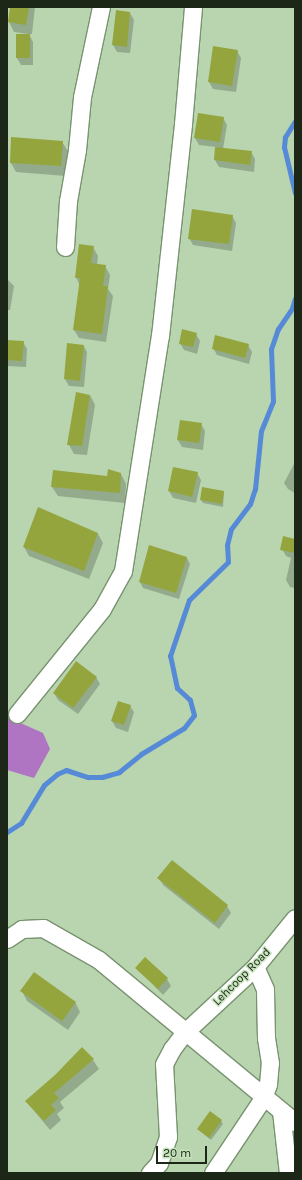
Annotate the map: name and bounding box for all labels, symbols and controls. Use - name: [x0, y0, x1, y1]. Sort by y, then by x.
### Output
- street label: Lehcoop Road: [210, 945, 274, 1009]
- scale bar: [158, 1138, 209, 1164]
- text: 20 m: [163, 1146, 191, 1160]

